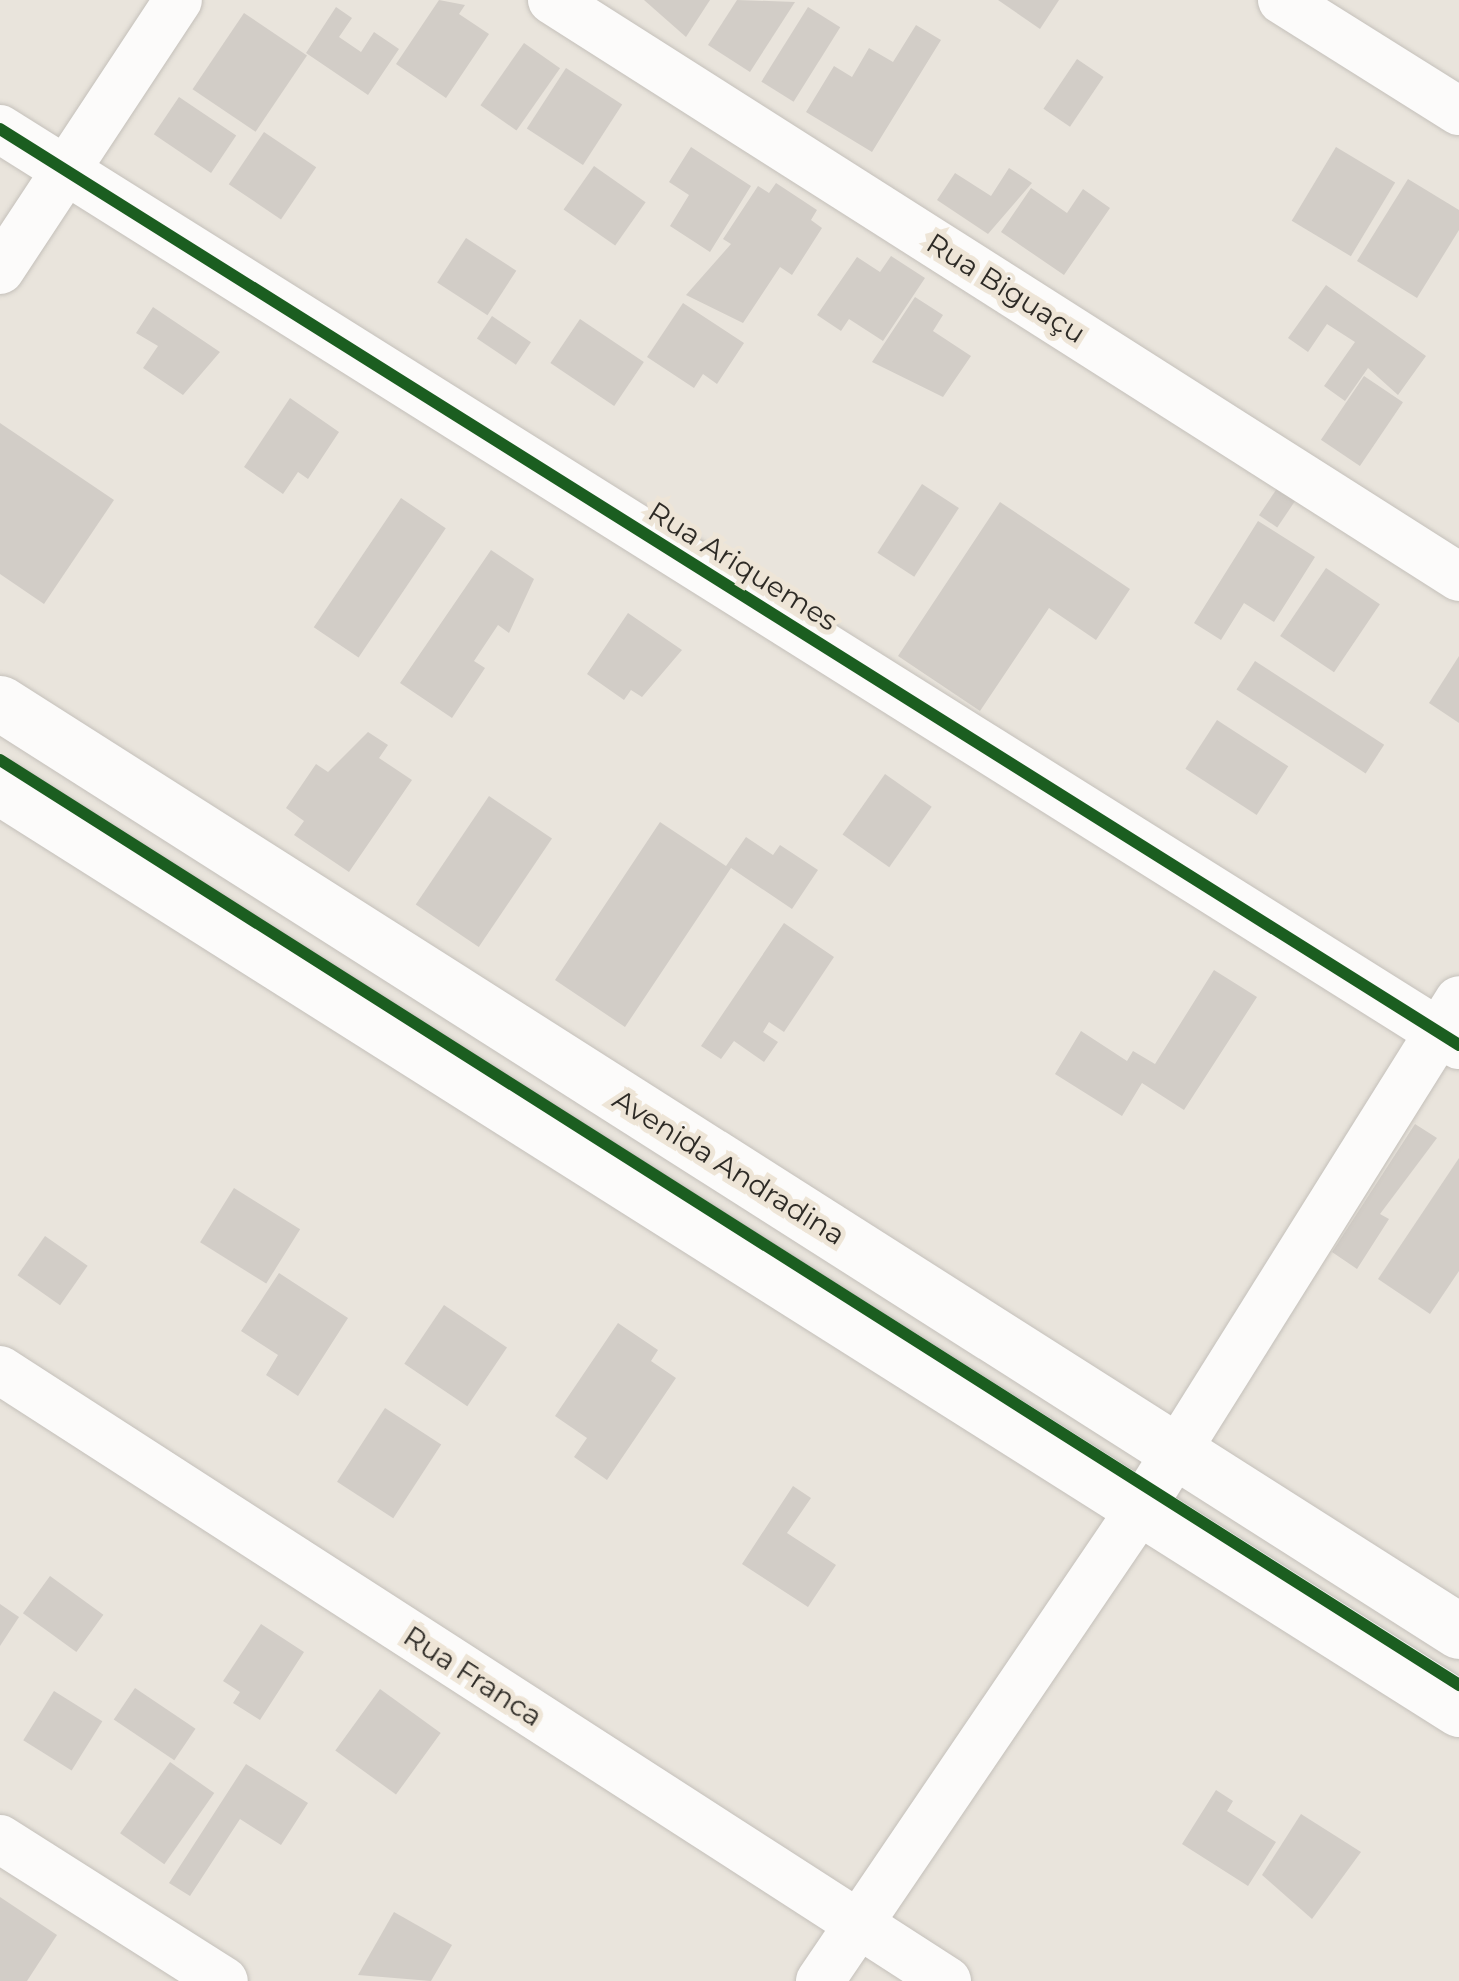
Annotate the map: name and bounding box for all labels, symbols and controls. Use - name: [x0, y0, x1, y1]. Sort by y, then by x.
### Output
- street label: Rua Biguaçu: [920, 226, 1092, 350]
- street label: Rua Ariquemes: [642, 494, 844, 638]
- street label: Avenida Andradina: [607, 1082, 851, 1252]
- street label: Rua Franca: [398, 1619, 548, 1733]

